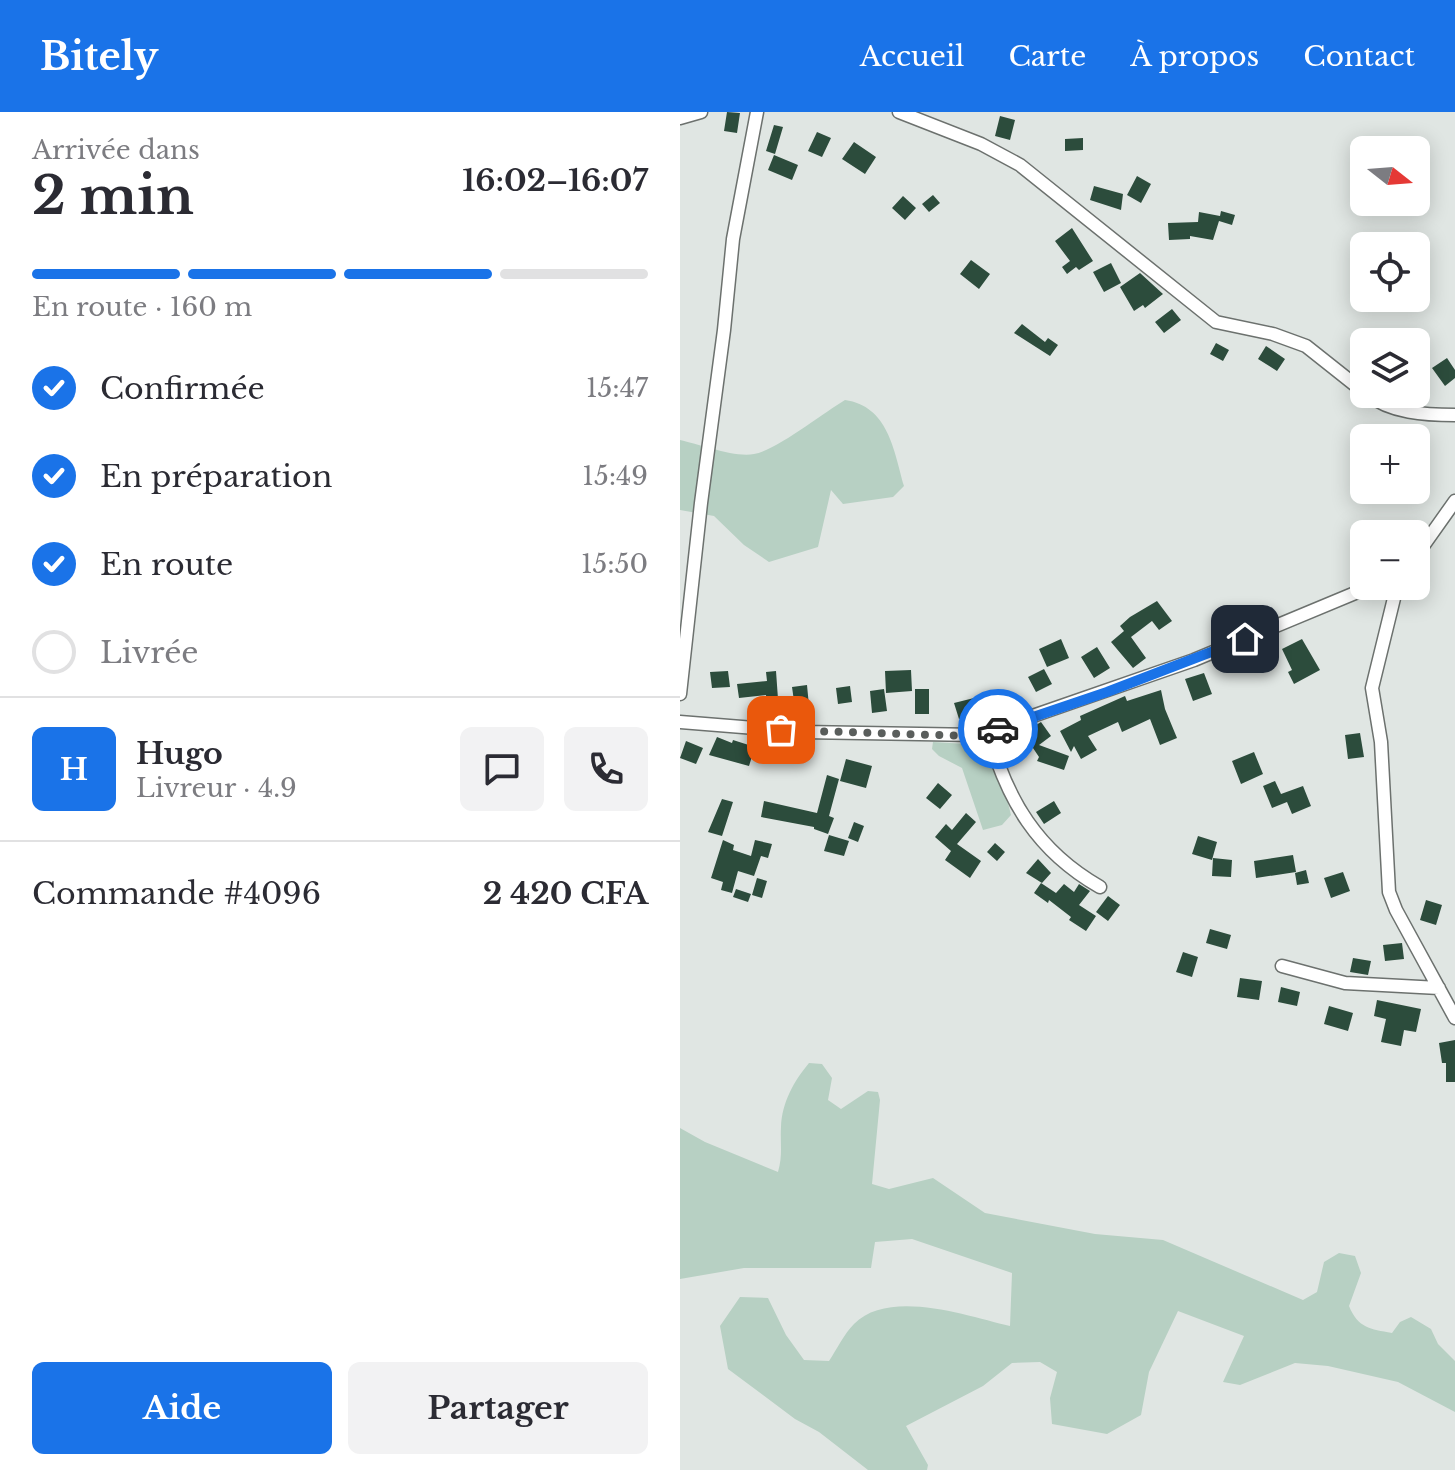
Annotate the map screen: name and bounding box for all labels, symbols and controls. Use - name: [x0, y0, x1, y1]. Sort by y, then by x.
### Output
- text: Bitely: [40, 33, 158, 80]
- text: Accueil: [860, 39, 964, 74]
- text: Carte: [1008, 39, 1086, 74]
- text: À propos: [1130, 39, 1259, 74]
- text: Contact: [1303, 39, 1415, 74]
- text: Arrivée dans: [32, 134, 200, 166]
- north arrow: [1350, 136, 1430, 216]
- map controls: [1350, 136, 1430, 600]
- text: 16:02–16:07: [462, 162, 648, 199]
- text: 2 min: [32, 164, 194, 228]
- button: locate: [1350, 232, 1430, 312]
- text: En route · 160 m: [32, 291, 252, 323]
- button: layers: [1350, 328, 1430, 408]
- icon: check: [32, 366, 76, 410]
- text: Confirmée: [100, 370, 265, 407]
- text: 15:47: [586, 372, 648, 404]
- button: +: [1350, 424, 1430, 504]
- icon: check: [32, 454, 76, 498]
- text: En préparation: [100, 458, 332, 495]
- text: 15:49: [582, 460, 648, 492]
- button: −: [1350, 520, 1430, 600]
- icon: check: [32, 542, 76, 586]
- text: En route: [100, 546, 233, 583]
- text: 15:50: [581, 548, 648, 580]
- pin: [1211, 605, 1279, 673]
- icon: home: [1223, 617, 1267, 661]
- text: Livrée: [100, 634, 199, 671]
- courier: [958, 689, 1038, 769]
- pin: [747, 696, 815, 764]
- icon: car: [976, 707, 1020, 751]
- icon: bag: [759, 708, 803, 752]
- button: chat: [460, 727, 544, 811]
- button: phone: [564, 727, 648, 811]
- text: Hugo: [136, 735, 223, 772]
- text: H: [60, 751, 88, 788]
- text: Livreur · 4.9: [136, 772, 297, 804]
- text: Commande #4096: [32, 875, 321, 912]
- text: 2 420 CFA: [483, 875, 648, 912]
- button: Aide: [32, 1362, 332, 1454]
- button: Partager: [348, 1362, 648, 1454]

